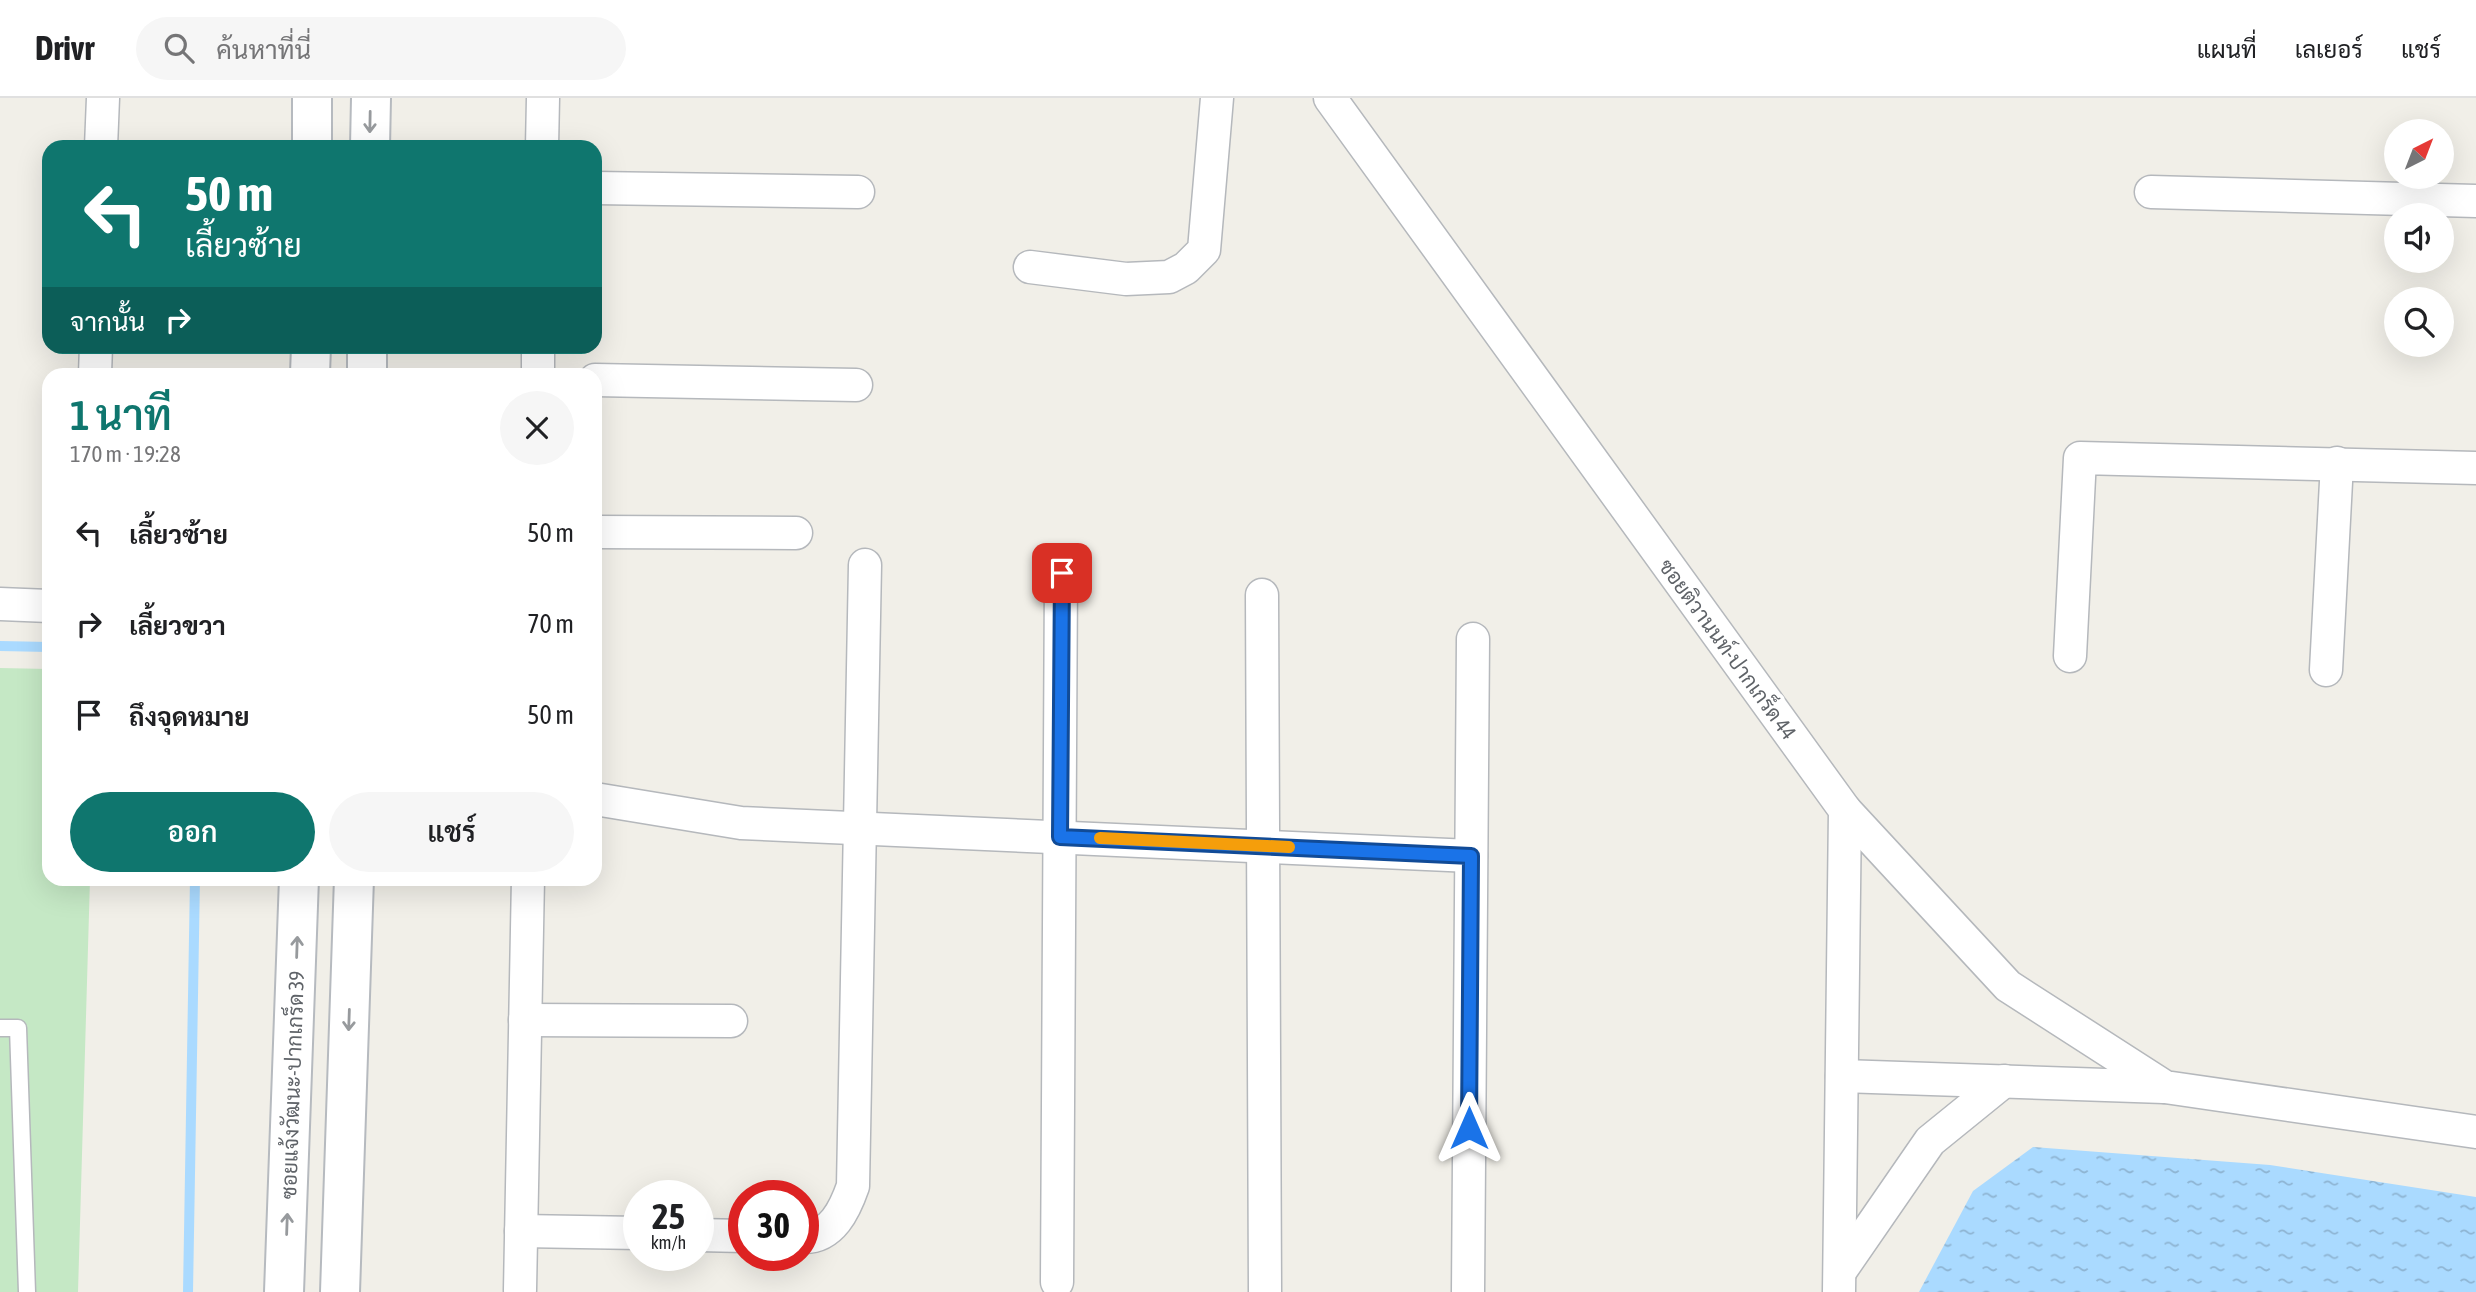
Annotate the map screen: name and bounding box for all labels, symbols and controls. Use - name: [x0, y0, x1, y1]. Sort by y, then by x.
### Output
- search box: [136, 17, 626, 80]
- text: Drivr: [35, 29, 94, 67]
- icon: search: [160, 29, 198, 67]
- text: ค้นหาที่นี่: [216, 35, 311, 65]
- text: แผนที่: [2197, 36, 2257, 63]
- text: เลเยอร์: [2295, 36, 2363, 63]
- text: แชร์: [2401, 36, 2441, 63]
- one-way arrow: [364, 111, 377, 134]
- north arrow: [2384, 119, 2454, 189]
- map controls: [2384, 119, 2454, 357]
- text: 50 m: [185, 165, 273, 221]
- icon: left: [70, 168, 161, 259]
- button: sound: [2384, 203, 2454, 273]
- text: เลี้ยวซ้าย: [185, 227, 302, 264]
- button: search: [2384, 287, 2454, 357]
- icon: right: [159, 301, 197, 339]
- text: จากนั้น: [70, 307, 145, 337]
- text: 1 นาที: [70, 391, 172, 439]
- button: close: [500, 391, 574, 465]
- text: 170 m · 19:28: [70, 441, 181, 467]
- icon: left: [70, 514, 108, 552]
- text: 50 m: [527, 518, 574, 548]
- text: เลี้ยวซ้าย: [129, 520, 228, 550]
- pin: [1032, 543, 1092, 603]
- street label: ซอยติวานนท์-ปากเกร็ด 44: [1655, 553, 1803, 744]
- icon: arrive: [1043, 554, 1081, 592]
- icon: right: [70, 605, 108, 643]
- text: 70 m: [527, 609, 574, 639]
- text: เลี้ยวขวา: [129, 611, 226, 641]
- icon: arrive: [70, 696, 108, 734]
- text: 50 m: [527, 700, 574, 730]
- text: ถึงจุดหมาย: [129, 702, 250, 732]
- button: ออก: [70, 792, 315, 872]
- button: แชร์: [329, 792, 574, 872]
- one-way arrow: [290, 936, 303, 959]
- street label: ซอยแจ้งวัฒนะ-ปากเกร็ด 39: [274, 970, 308, 1200]
- one-way arrow: [343, 1008, 356, 1031]
- position arrow: [1432, 1091, 1506, 1165]
- speed limit sign: 30: [728, 1180, 819, 1271]
- text: 25: [652, 1196, 685, 1236]
- one-way arrow: [280, 1213, 293, 1236]
- text: km/h: [651, 1232, 686, 1253]

